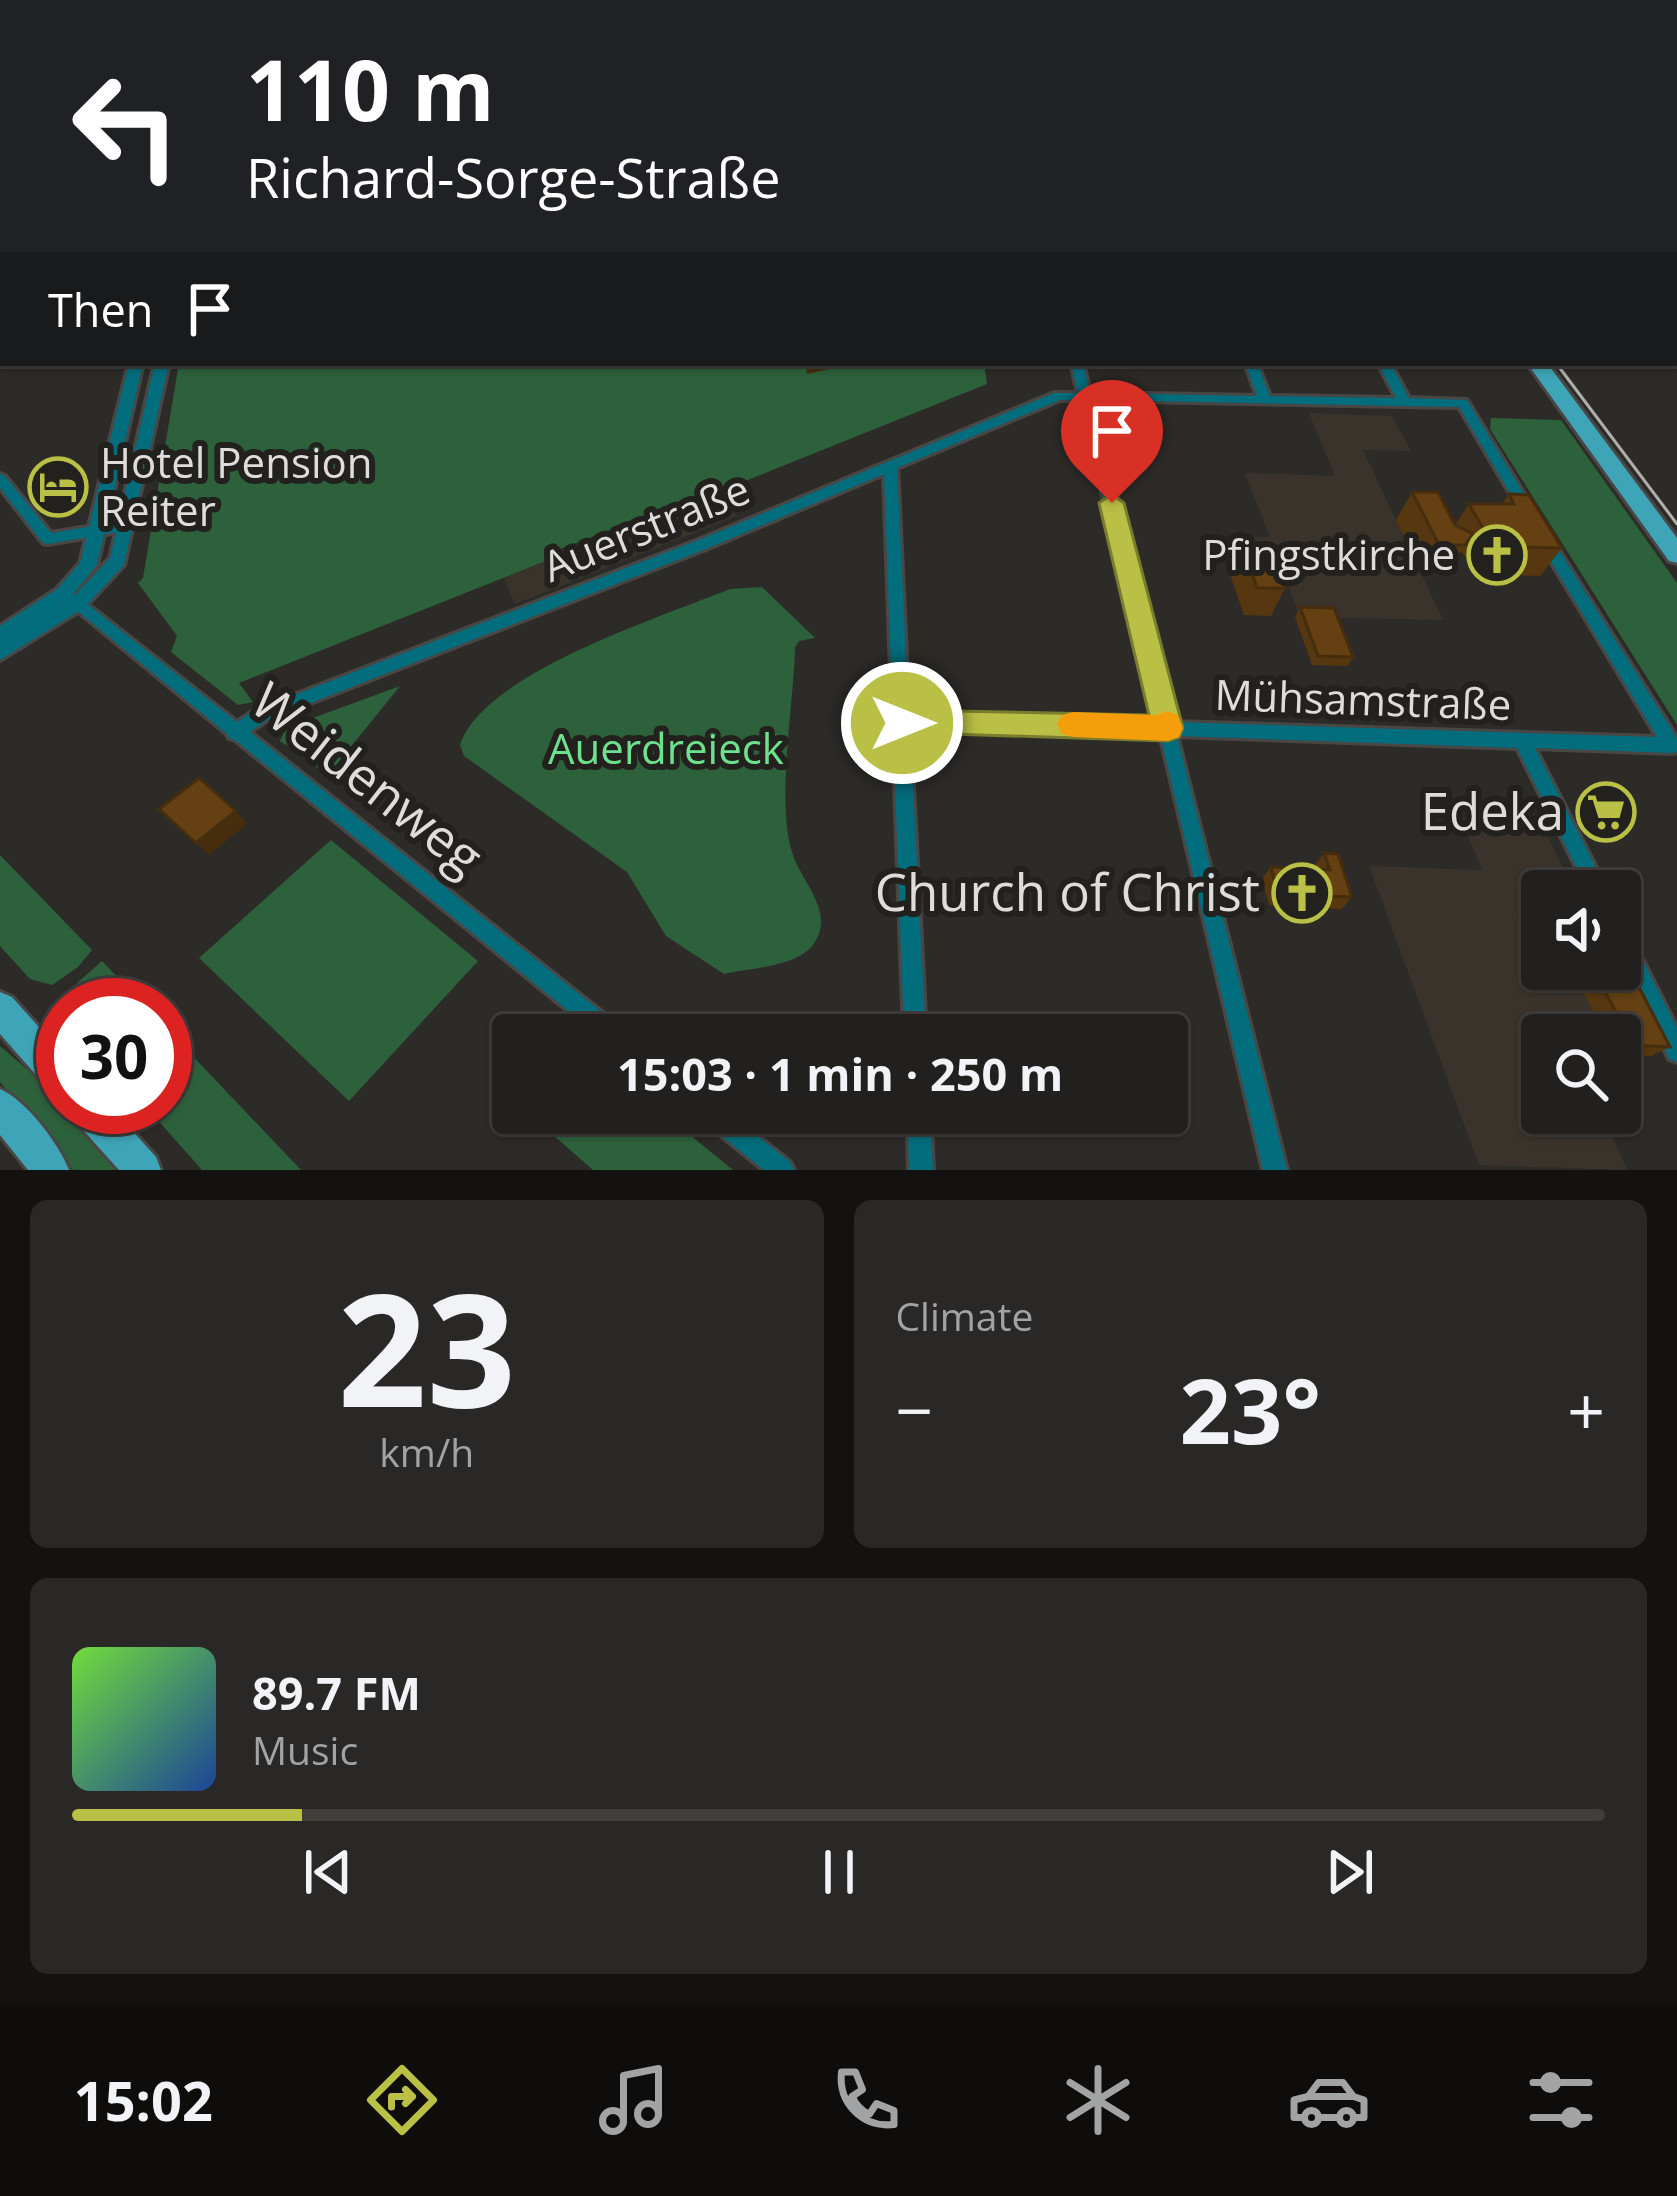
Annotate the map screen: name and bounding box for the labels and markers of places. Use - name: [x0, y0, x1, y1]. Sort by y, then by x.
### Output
- pin: [1061, 380, 1163, 503]
- place label: Hotel Pension Reiter: [100, 433, 373, 538]
- hotel icon: Hotel Pension Reiter: [27, 456, 89, 518]
- church icon: Pfingstkirche: [1466, 524, 1528, 586]
- place label: Pfingstkirche: [1202, 525, 1455, 582]
- place label: Edeka: [1421, 775, 1564, 845]
- supermarket icon: Edeka: [1575, 781, 1637, 843]
- place label: Church of Christ: [875, 856, 1260, 926]
- church icon: Church of Christ: [1271, 862, 1333, 924]

